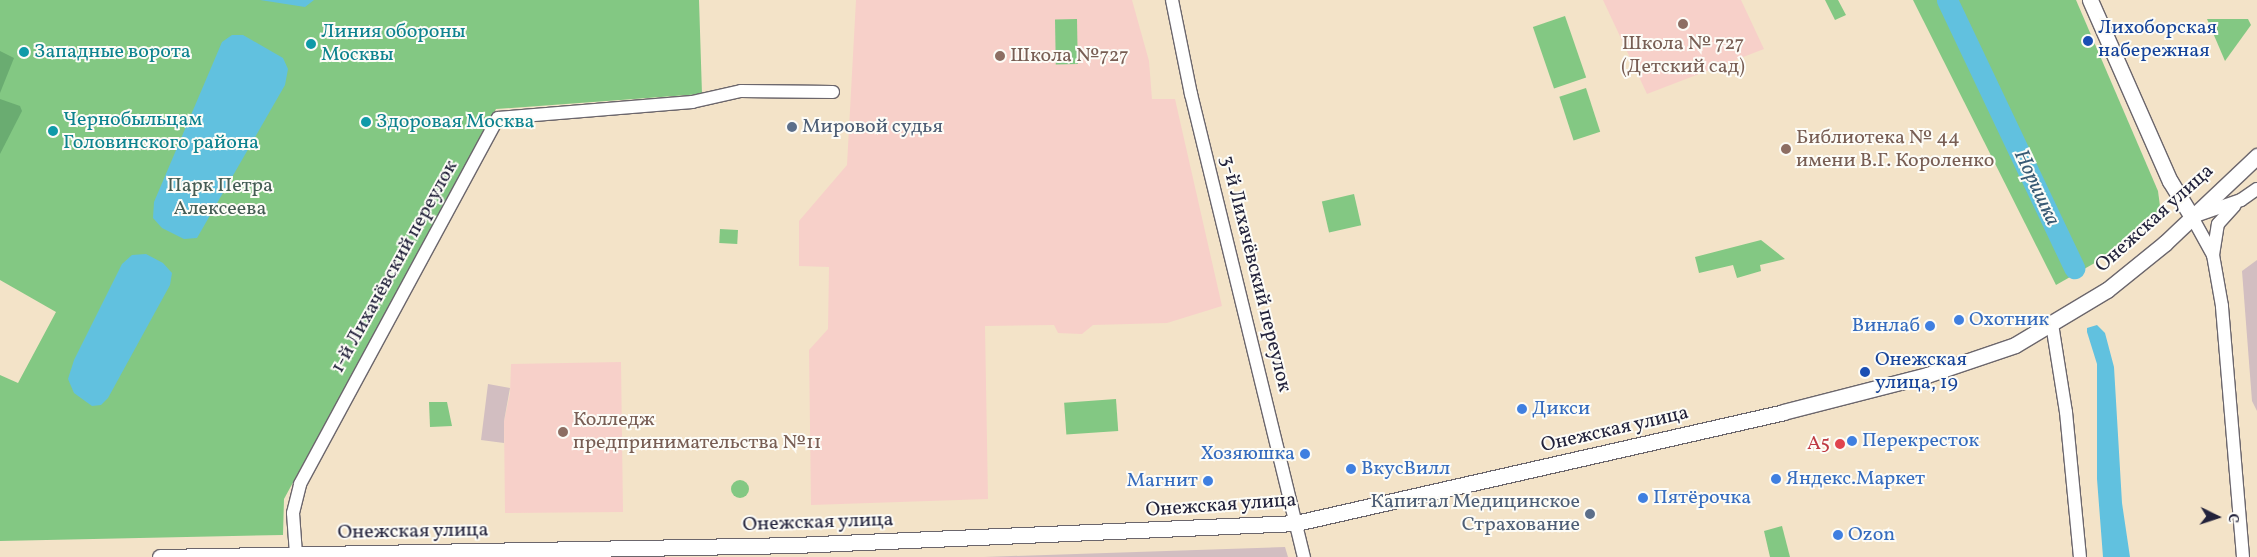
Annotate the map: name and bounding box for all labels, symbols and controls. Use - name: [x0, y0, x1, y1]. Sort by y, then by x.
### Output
- place label: Лихоборская набережная: [2098, 17, 2217, 64]
- marker: Школа № 727 (Детский сад): [1677, 18, 1689, 30]
- place label: Линия обороны Москвы: [321, 21, 466, 68]
- place label: Школа № 727 (Детский сад): [1621, 32, 1745, 79]
- marker: Лихоборская набережная: [2082, 35, 2094, 47]
- marker: Линия обороны Москвы: [305, 38, 317, 50]
- place label: Западные ворота: [34, 40, 191, 64]
- place label: Школа №727: [1010, 44, 1129, 68]
- marker: Западные ворота: [18, 46, 30, 58]
- marker: Школа №727: [994, 50, 1006, 62]
- place label: Чернобыльцам Головинского района: [63, 108, 259, 155]
- place label: Здоровая Москва: [376, 110, 535, 134]
- place label: Мировой судья: [802, 115, 943, 139]
- marker: Здоровая Москва: [360, 116, 372, 128]
- marker: Мировой судья: [786, 121, 798, 133]
- marker: Чернобыльцам Головинского района: [47, 125, 59, 137]
- place label: Библиотека № 44 имени В.Г. Короленко: [1796, 126, 1994, 173]
- marker: Библиотека № 44 имени В.Г. Короленко: [1780, 143, 1792, 155]
- water label: Норишка: [2007, 146, 2065, 230]
- street label: 3-й Лихачёвский переулок: [1214, 153, 1296, 395]
- street label: 1-й Лихачёвский переулок: [326, 156, 464, 378]
- street label: Онежская улица: [2091, 159, 2219, 279]
- park label: Парк Петра Алексеева: [167, 175, 273, 222]
- place label: Охотник: [1969, 308, 2049, 332]
- place label: Винлаб: [1852, 314, 1920, 338]
- marker: Охотник: [1953, 314, 1965, 326]
- marker: Винлаб: [1924, 320, 1936, 332]
- place label: Онежская улица, 19: [1875, 349, 1967, 396]
- marker: Онежская улица, 19: [1859, 366, 1871, 378]
- place label: Дикси: [1532, 397, 1590, 421]
- street label: Онежская улица: [1538, 401, 1692, 459]
- marker: Дикси: [1516, 403, 1528, 415]
- place label: Колледж предпринимательства №11: [573, 409, 821, 456]
- marker: Колледж предпринимательства №11: [557, 426, 569, 438]
- place label: Перекресток: [1862, 429, 1979, 453]
- place label: А5: [1807, 432, 1830, 456]
- marker: Перекресток: [1846, 435, 1858, 447]
- marker: А5: [1834, 438, 1846, 450]
- place label: Хозяюшка: [1201, 442, 1295, 466]
- marker: Хозяюшка: [1299, 448, 1311, 460]
- place label: ВкусВилл: [1361, 457, 1450, 481]
- marker: ВкусВилл: [1345, 463, 1357, 475]
- place label: Яндекс.Маркет: [1786, 467, 1925, 491]
- place label: Магнит: [1126, 469, 1198, 493]
- marker: Яндекс.Маркет: [1770, 473, 1782, 485]
- marker: Магнит: [1202, 475, 1214, 487]
- place label: Пятёрочка: [1653, 486, 1751, 510]
- street label: Онежская улица: [1145, 489, 1297, 523]
- place label: Капитал Медицинское Страхование: [1370, 490, 1580, 537]
- marker: Пятёрочка: [1637, 492, 1649, 504]
- north arrow: [2192, 492, 2242, 542]
- street label: Онежская улица: [742, 508, 894, 538]
- marker: Капитал Медицинское Страхование: [1584, 508, 1596, 520]
- text: С: [2223, 513, 2242, 523]
- street label: Онежская улица: [337, 519, 489, 545]
- place label: Ozon: [1848, 523, 1895, 547]
- marker: Ozon: [1832, 529, 1844, 541]

